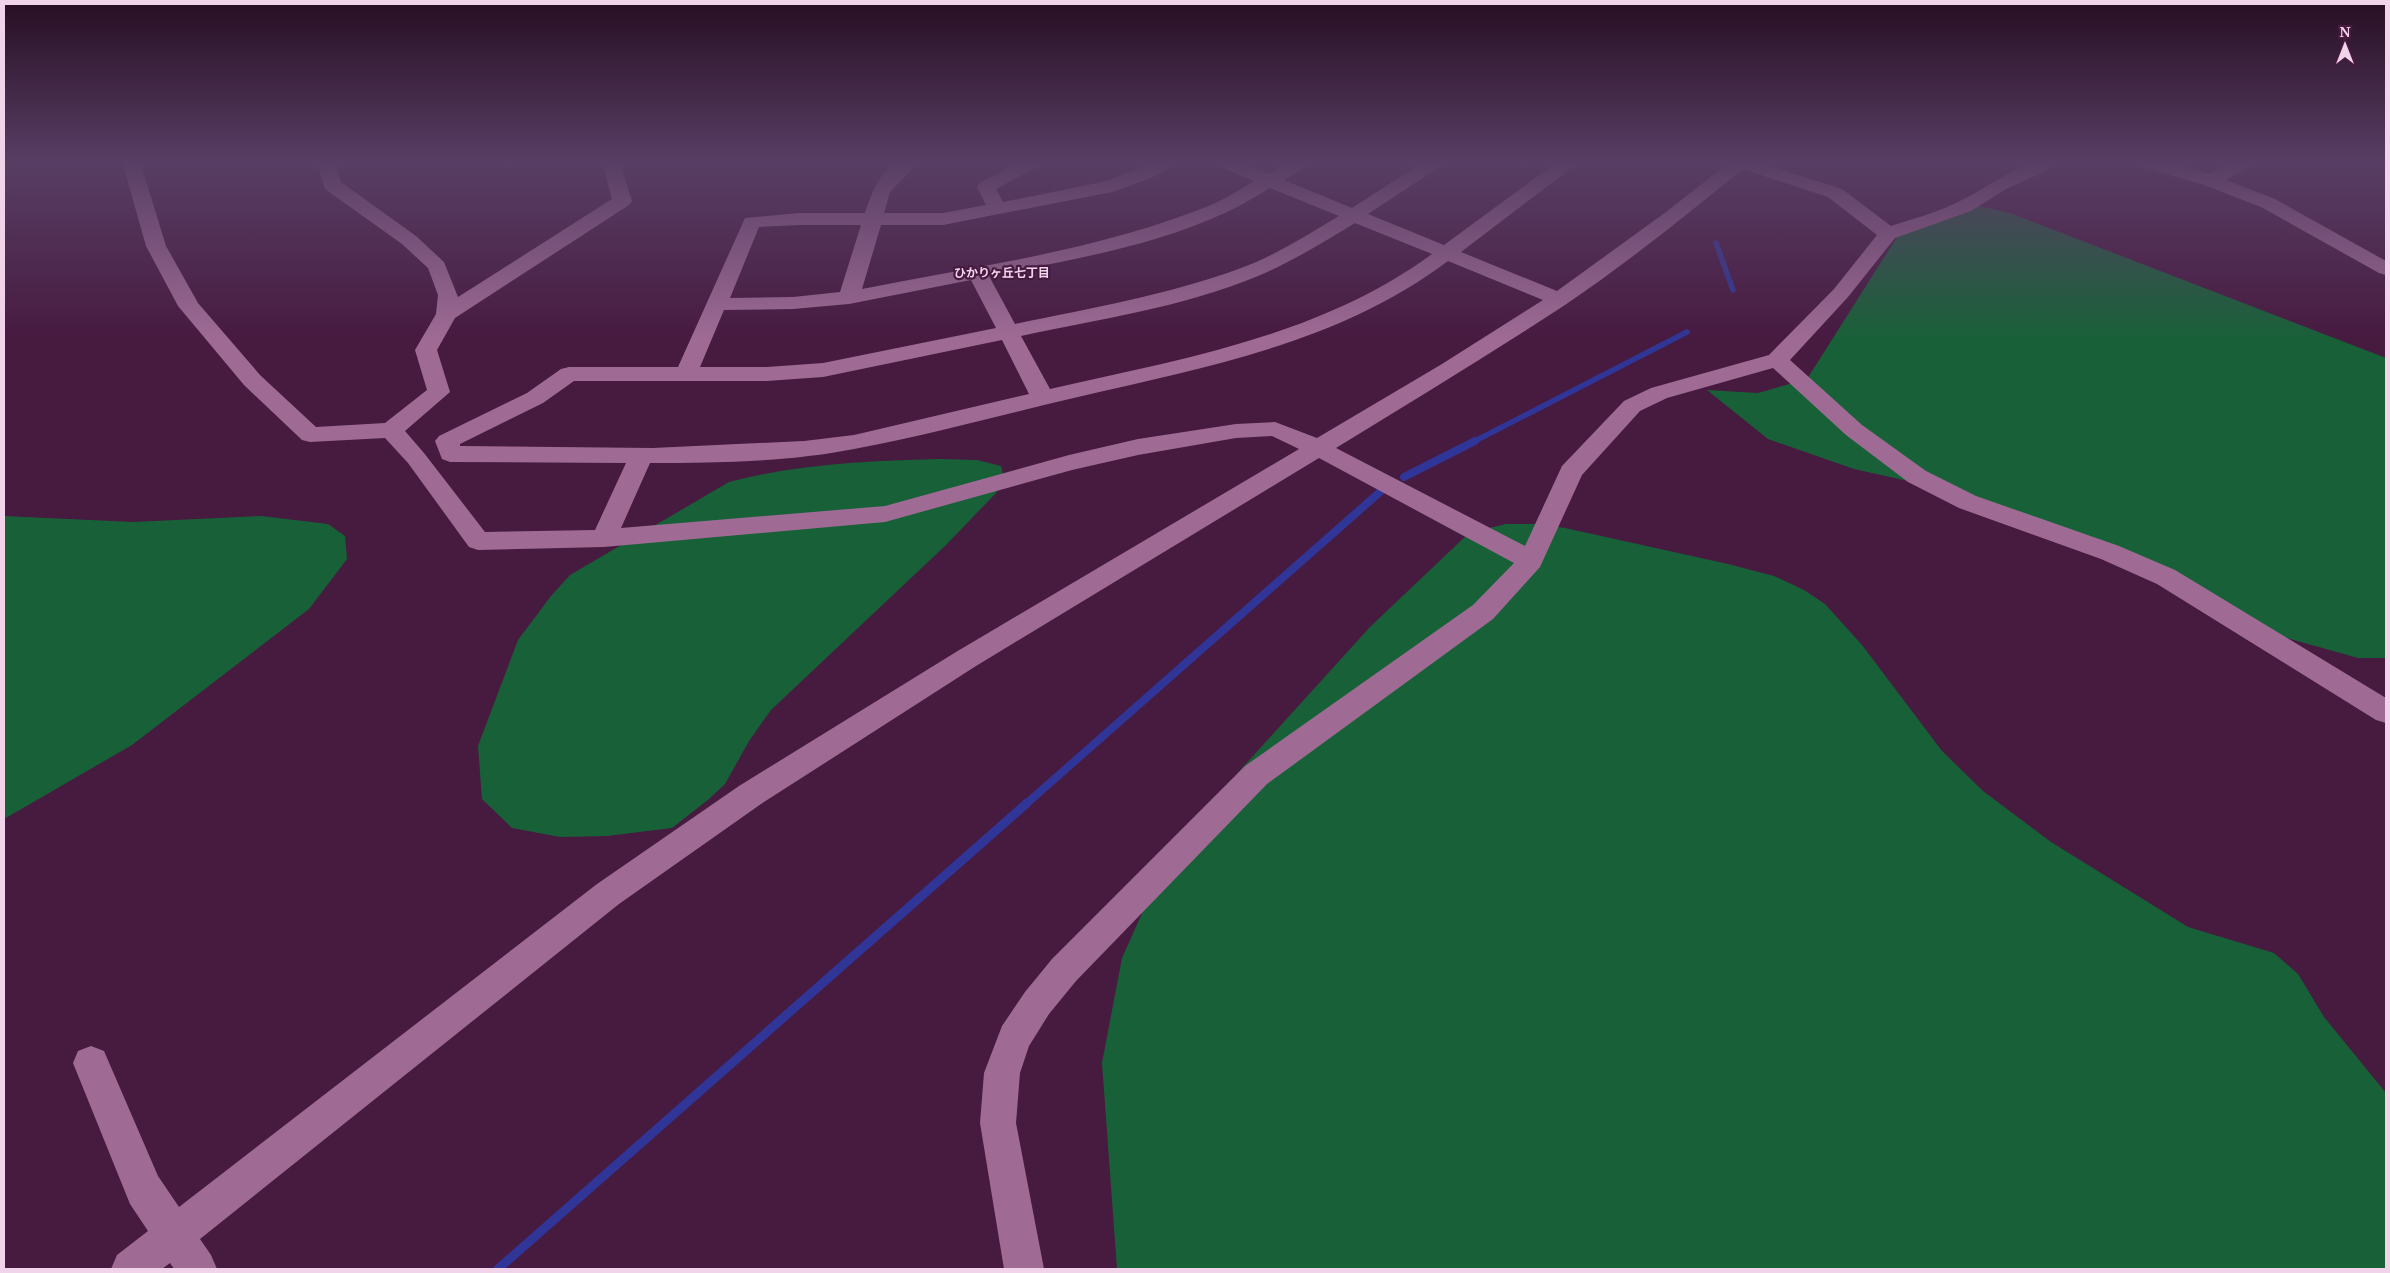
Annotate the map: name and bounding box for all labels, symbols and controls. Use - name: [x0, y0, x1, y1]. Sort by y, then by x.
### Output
- north arrow: [2320, 20, 2370, 70]
- text: N: [2339, 22, 2351, 41]
- district label: ひかりヶ丘七丁目: [954, 264, 1050, 281]

